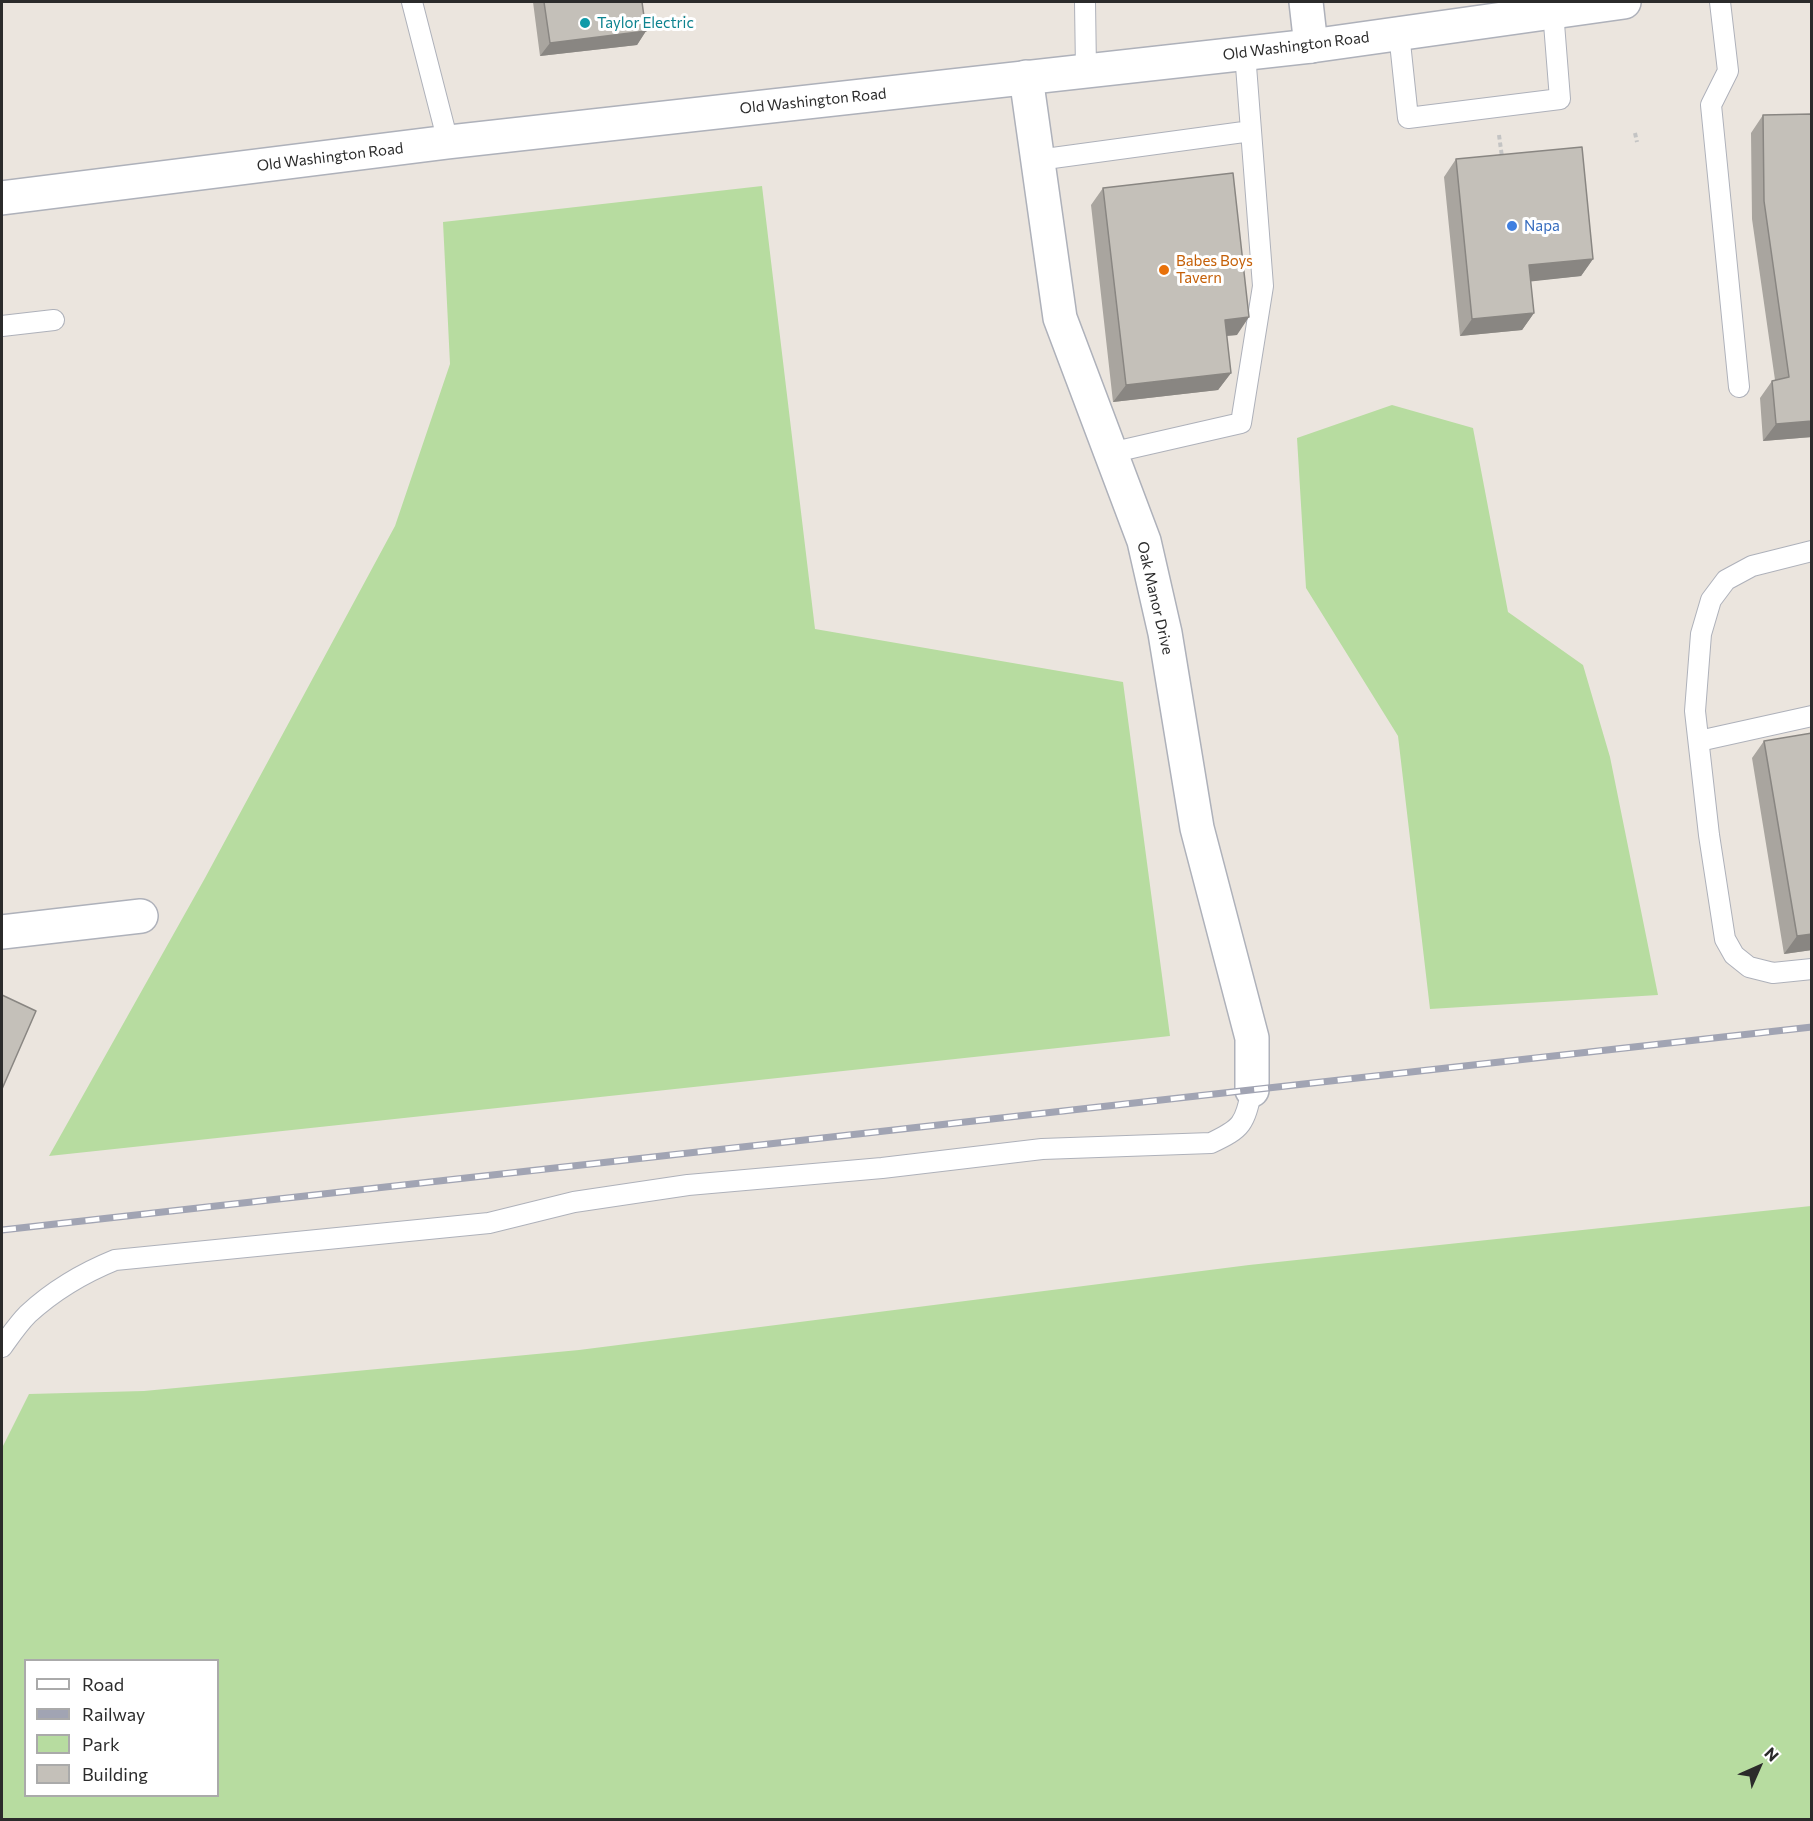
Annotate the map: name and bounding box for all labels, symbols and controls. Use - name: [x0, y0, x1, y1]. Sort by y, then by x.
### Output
- place label: Taylor Electric: [597, 14, 694, 32]
- marker: Taylor Electric: [578, 16, 592, 30]
- street label: Old Washington Road: [1222, 28, 1370, 64]
- street label: Old Washington Road: [739, 84, 887, 118]
- street label: Old Washington Road: [256, 139, 404, 175]
- place label: Napa: [1524, 217, 1560, 235]
- marker: Napa: [1505, 219, 1519, 233]
- place label: Babes Boys Tavern: [1176, 252, 1253, 287]
- marker: Babes Boys Tavern: [1157, 263, 1171, 277]
- street label: Oak Manor Drive: [1133, 540, 1177, 656]
- legend: [24, 1659, 219, 1797]
- text: Road: [82, 1673, 124, 1695]
- text: Railway: [82, 1703, 145, 1725]
- text: Park: [82, 1733, 120, 1755]
- north arrow: [1729, 1737, 1789, 1797]
- text: N: [1761, 1743, 1783, 1765]
- text: Building: [82, 1763, 148, 1785]

